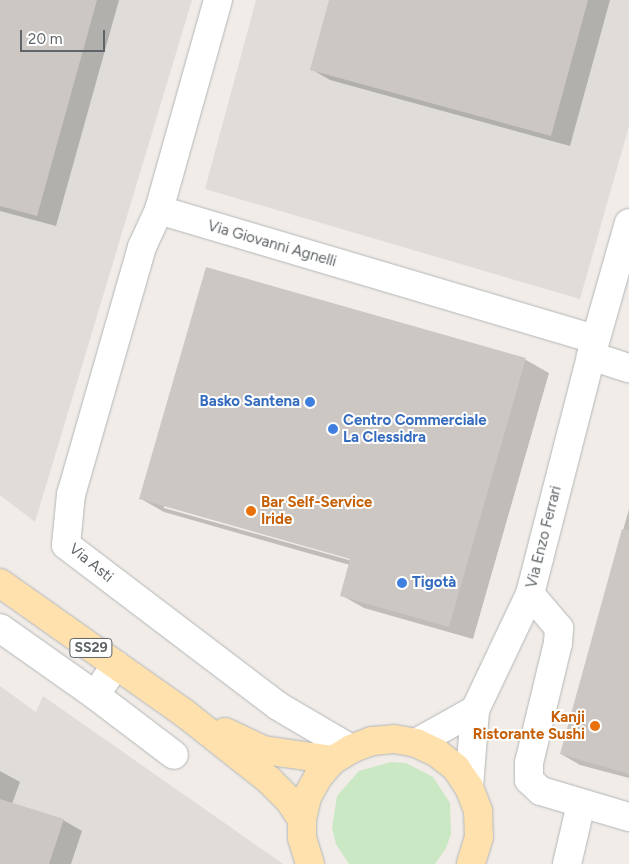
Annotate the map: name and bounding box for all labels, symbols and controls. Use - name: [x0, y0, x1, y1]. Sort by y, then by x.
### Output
- scale bar: [22, 20, 108, 52]
- text: 20 m: [28, 30, 62, 48]
- street label: Via Giovanni Agnelli: [205, 217, 339, 271]
- place label: Basko Santena: [200, 393, 300, 411]
- marker: Basko Santena: [304, 396, 316, 408]
- place label: Centro Commerciale La Clessidra: [343, 411, 487, 446]
- marker: Centro Commerciale La Clessidra: [327, 423, 339, 435]
- street label: Via Enzo Ferrari: [523, 484, 565, 590]
- place label: Bar Self-Service Iride: [261, 493, 372, 528]
- marker: Bar Self-Service Iride: [245, 505, 257, 517]
- street label: Via Asti: [65, 540, 117, 586]
- place label: Tigotà: [412, 574, 456, 592]
- marker: Tigotà: [396, 577, 408, 589]
- road number: SS29: [68, 636, 114, 660]
- place label: Kanji Ristorante Sushi: [473, 708, 585, 743]
- marker: Kanji Ristorante Sushi: [589, 720, 601, 732]

